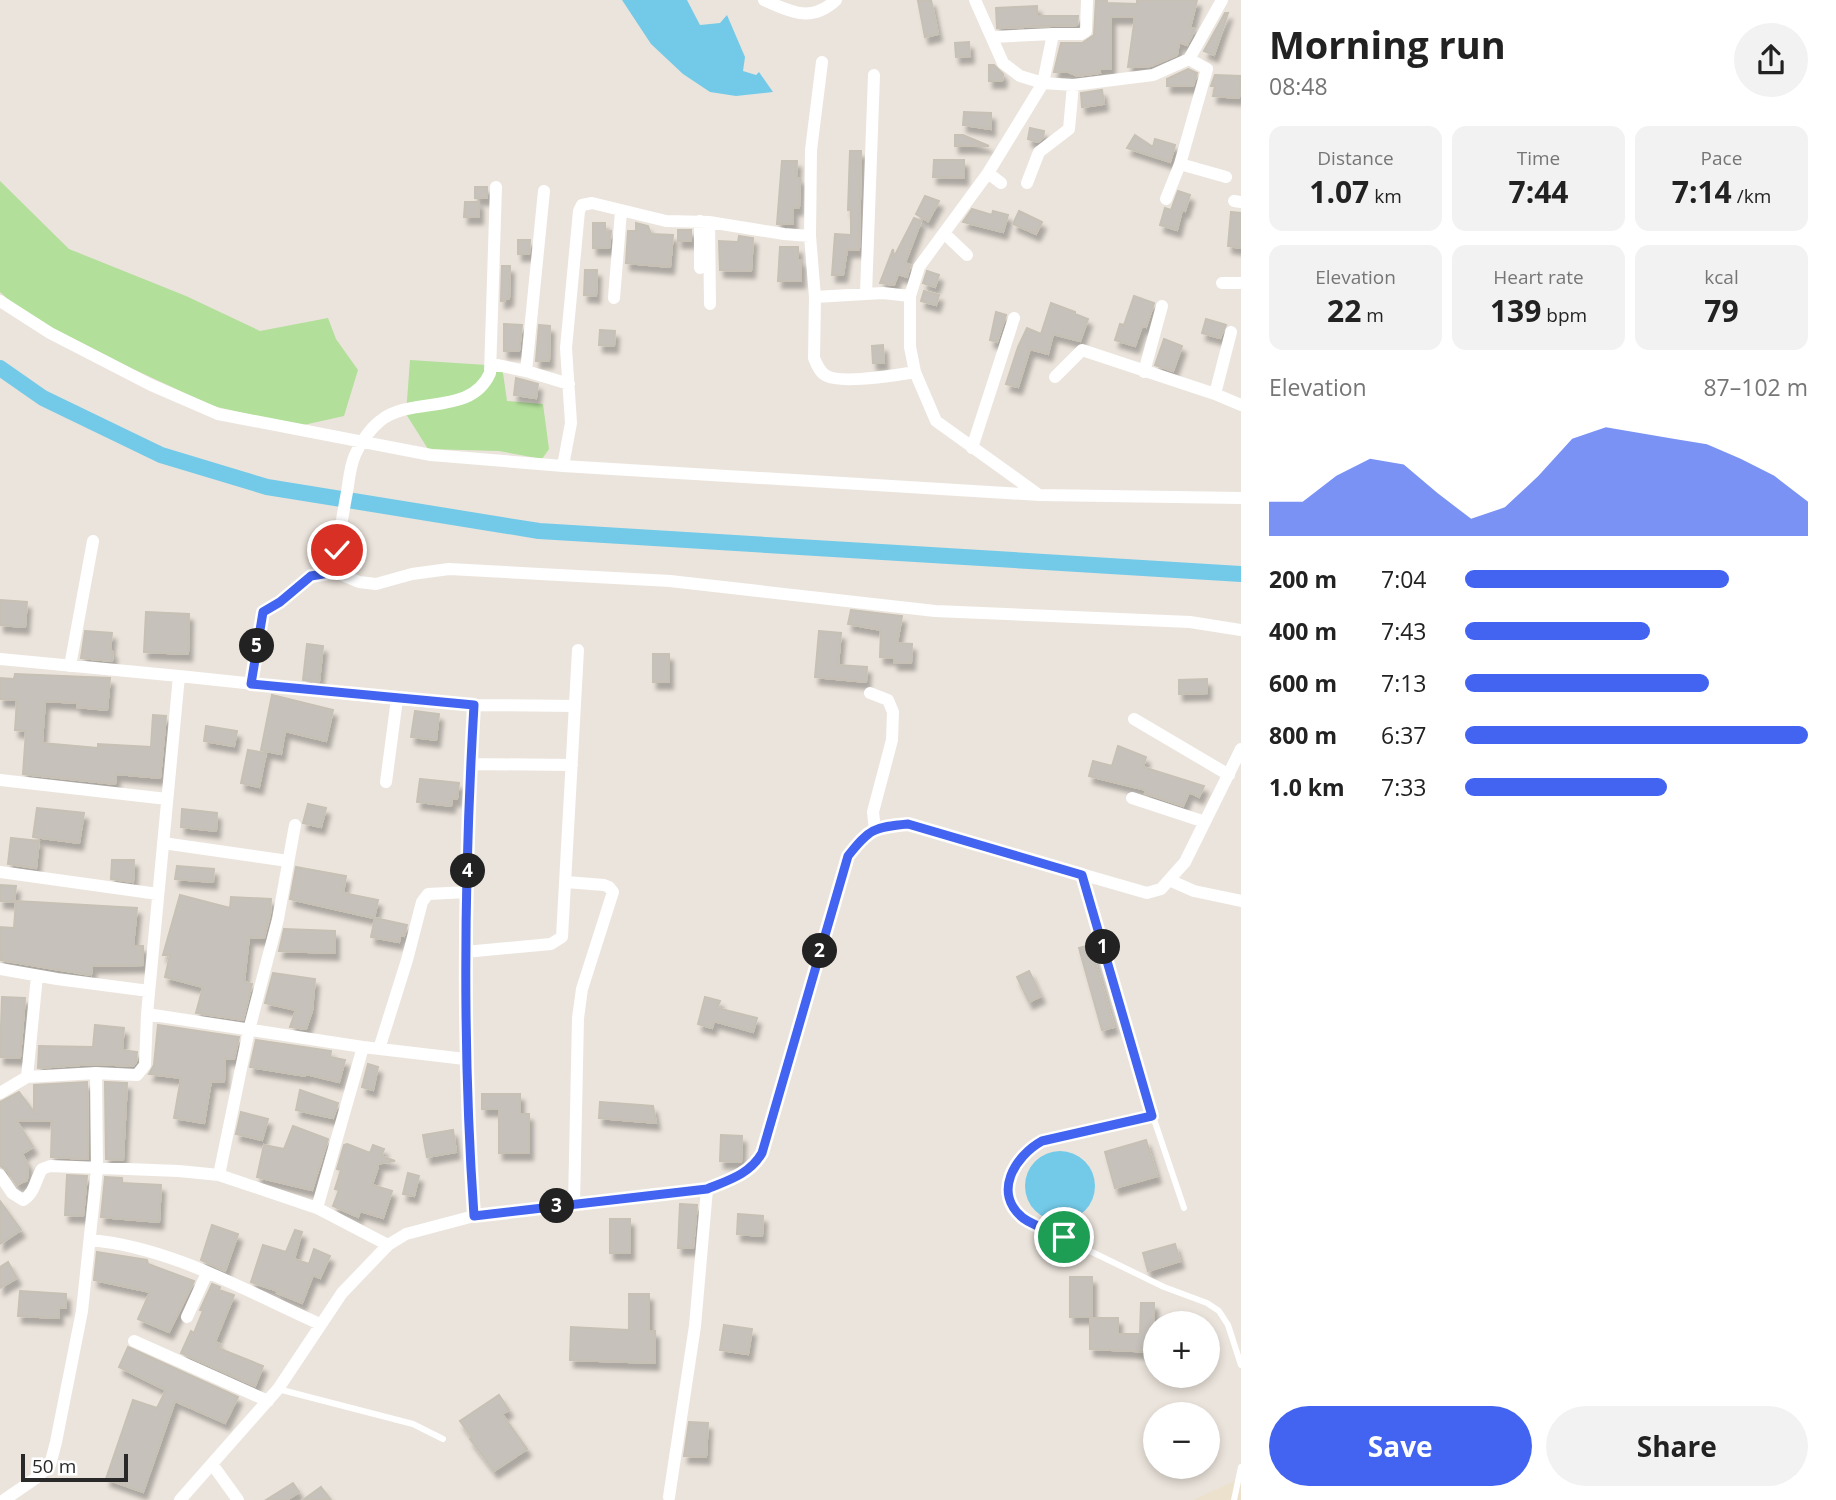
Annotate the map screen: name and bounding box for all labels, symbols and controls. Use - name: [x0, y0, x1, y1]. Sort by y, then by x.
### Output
- text: Morning run: [1269, 18, 1506, 70]
- button: share: [1734, 23, 1808, 97]
- text: 08:48: [1269, 70, 1328, 102]
- text: Distance: [1317, 145, 1394, 171]
- text: Time: [1517, 145, 1560, 171]
- text: Pace: [1701, 145, 1742, 171]
- text: 1.07: [1309, 171, 1369, 212]
- text: 7:44: [1508, 171, 1569, 212]
- text: 7:14: [1672, 171, 1732, 212]
- text: km: [1369, 183, 1402, 209]
- text: /km: [1732, 183, 1771, 209]
- text: Elevation: [1315, 264, 1396, 290]
- text: Heart rate: [1493, 264, 1584, 290]
- text: kcal: [1704, 264, 1739, 290]
- text: 22: [1327, 290, 1361, 331]
- text: 139: [1490, 290, 1541, 331]
- text: 79: [1704, 290, 1739, 331]
- text: m: [1361, 302, 1384, 328]
- text: bpm: [1541, 302, 1587, 328]
- text: Elevation: [1269, 371, 1367, 403]
- text: 87–102 m: [1703, 371, 1808, 403]
- pin: [307, 520, 367, 580]
- icon: check: [318, 531, 356, 569]
- text: 200 m: [1269, 563, 1337, 595]
- text: 7:04: [1381, 563, 1427, 595]
- text: 400 m: [1269, 615, 1337, 647]
- text: 7:43: [1381, 615, 1427, 647]
- pin: 5: [240, 628, 274, 664]
- text: 5: [251, 632, 262, 658]
- text: 600 m: [1269, 667, 1337, 699]
- text: 7:13: [1381, 667, 1427, 699]
- text: 800 m: [1269, 719, 1337, 751]
- text: 6:37: [1381, 719, 1427, 751]
- text: 1.0 km: [1269, 771, 1345, 803]
- text: 7:33: [1381, 771, 1427, 803]
- pin: 4: [450, 854, 486, 888]
- text: 4: [462, 857, 473, 883]
- pin: 1: [1086, 930, 1120, 964]
- text: 1: [1097, 933, 1108, 959]
- pin: 2: [802, 934, 838, 968]
- text: 2: [814, 937, 825, 963]
- pin: 3: [540, 1188, 574, 1224]
- text: 3: [551, 1192, 562, 1218]
- pin: [1034, 1207, 1094, 1267]
- icon: arrive: [1045, 1218, 1083, 1256]
- map controls: [1143, 1311, 1220, 1479]
- button: +: [1143, 1311, 1220, 1388]
- button: −: [1143, 1402, 1220, 1479]
- button: Save: [1269, 1406, 1532, 1486]
- button: Share: [1546, 1406, 1808, 1486]
- scale bar: [21, 1451, 128, 1483]
- text: 50 m: [32, 1453, 76, 1479]

